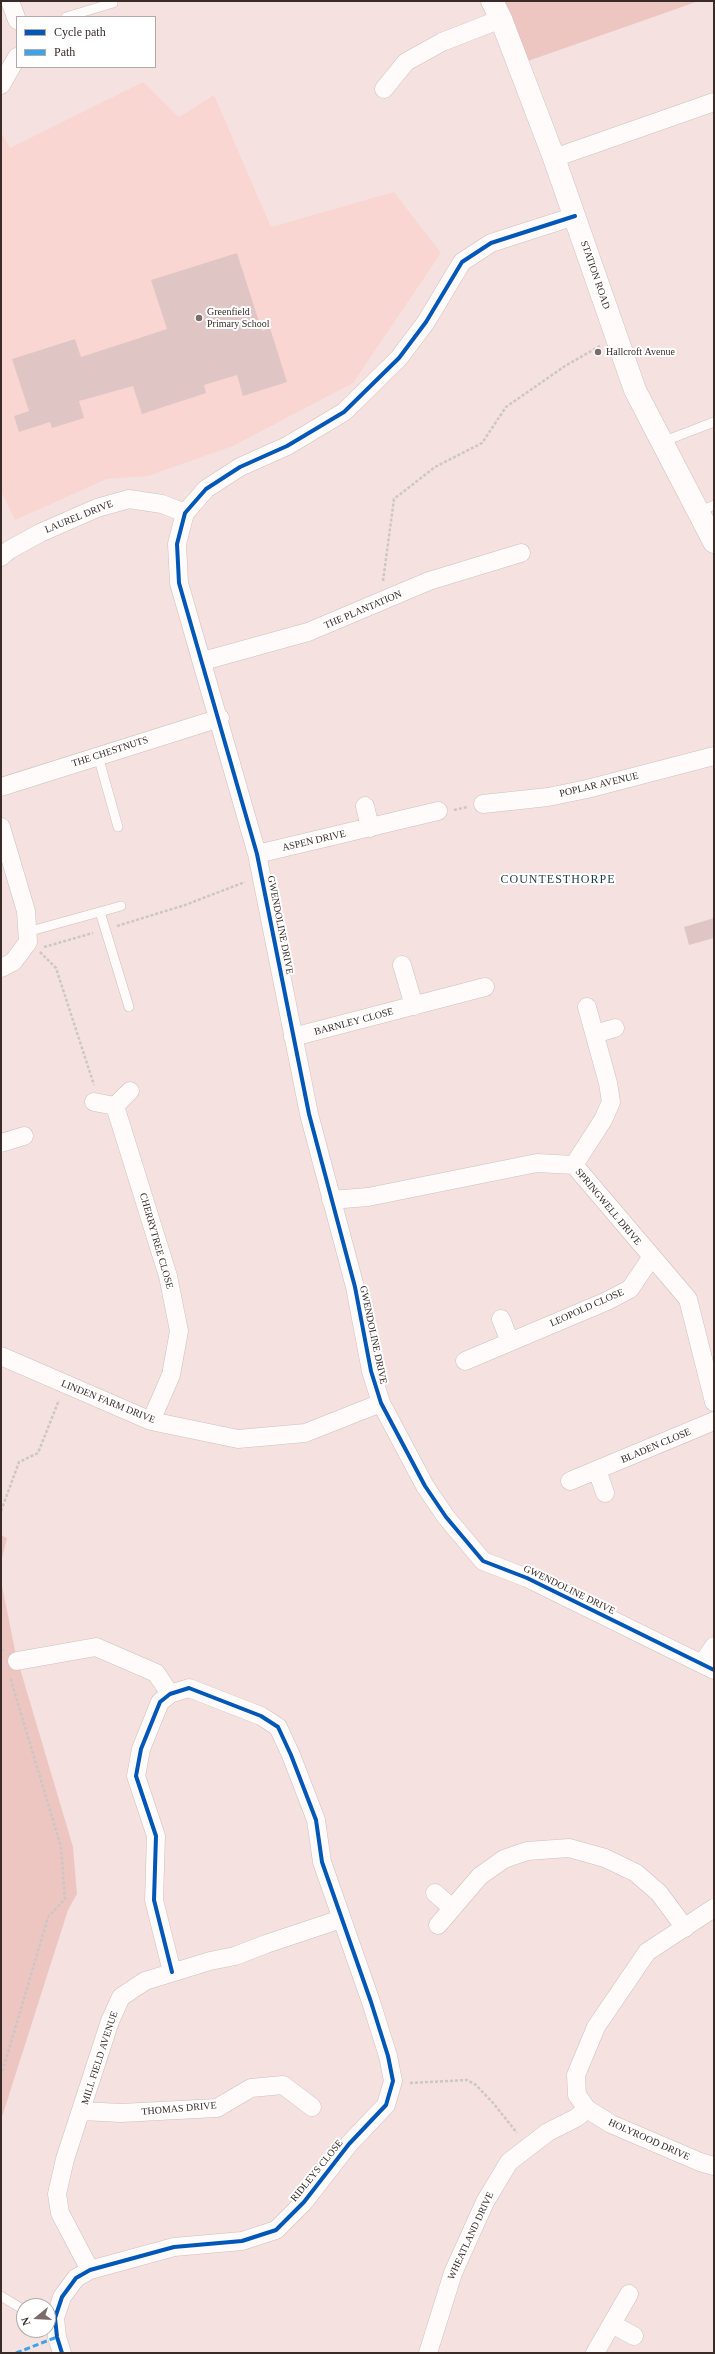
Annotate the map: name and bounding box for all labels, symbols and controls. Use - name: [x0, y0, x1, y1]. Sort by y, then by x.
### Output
- legend: [16, 16, 156, 68]
- text: Cycle path: [54, 25, 106, 39]
- text: Path: [54, 45, 75, 59]
- street label: STATION ROAD: [578, 239, 612, 311]
- place label: Greenfield Primary School: [207, 306, 269, 330]
- marker: Greenfield Primary School: [194, 313, 204, 323]
- place label: Hallcroft Avenue: [606, 346, 675, 358]
- marker: Hallcroft Avenue: [593, 347, 603, 357]
- street label: LAUREL DRIVE: [43, 498, 115, 536]
- street label: THE PLANTATION: [322, 588, 404, 632]
- street label: THE CHESTNUTS: [70, 734, 150, 770]
- street label: POPLAR AVENUE: [558, 770, 640, 800]
- street label: ASPEN DRIVE: [281, 828, 347, 854]
- district label: COUNTESTHORPE: [500, 873, 616, 887]
- street label: GWENDOLINE DRIVE: [265, 875, 295, 975]
- street label: BARNLEY CLOSE: [313, 1006, 395, 1038]
- street label: SPRINGWELL DRIVE: [572, 1166, 644, 1248]
- street label: CHERRYTREE CLOSE: [137, 1192, 175, 1290]
- street label: GWENDOLINE DRIVE: [357, 1285, 389, 1385]
- street label: LEOPOLD CLOSE: [548, 1286, 626, 1330]
- street label: LINDEN FARM DRIVE: [59, 1378, 157, 1426]
- street label: BLADEN CLOSE: [619, 1426, 693, 1466]
- street label: GWENDOLINE DRIVE: [521, 1563, 617, 1617]
- street label: MILL FIELD AVENUE: [79, 2010, 121, 2106]
- street label: THOMAS DRIVE: [141, 2100, 217, 2118]
- street label: HOLYROOD DRIVE: [606, 2117, 692, 2163]
- street label: RIDLEYS CLOSE: [288, 2138, 346, 2204]
- street label: WHEATLAND DRIVE: [445, 2190, 497, 2282]
- north arrow: [16, 2298, 56, 2338]
- text: N: [19, 2316, 32, 2327]

